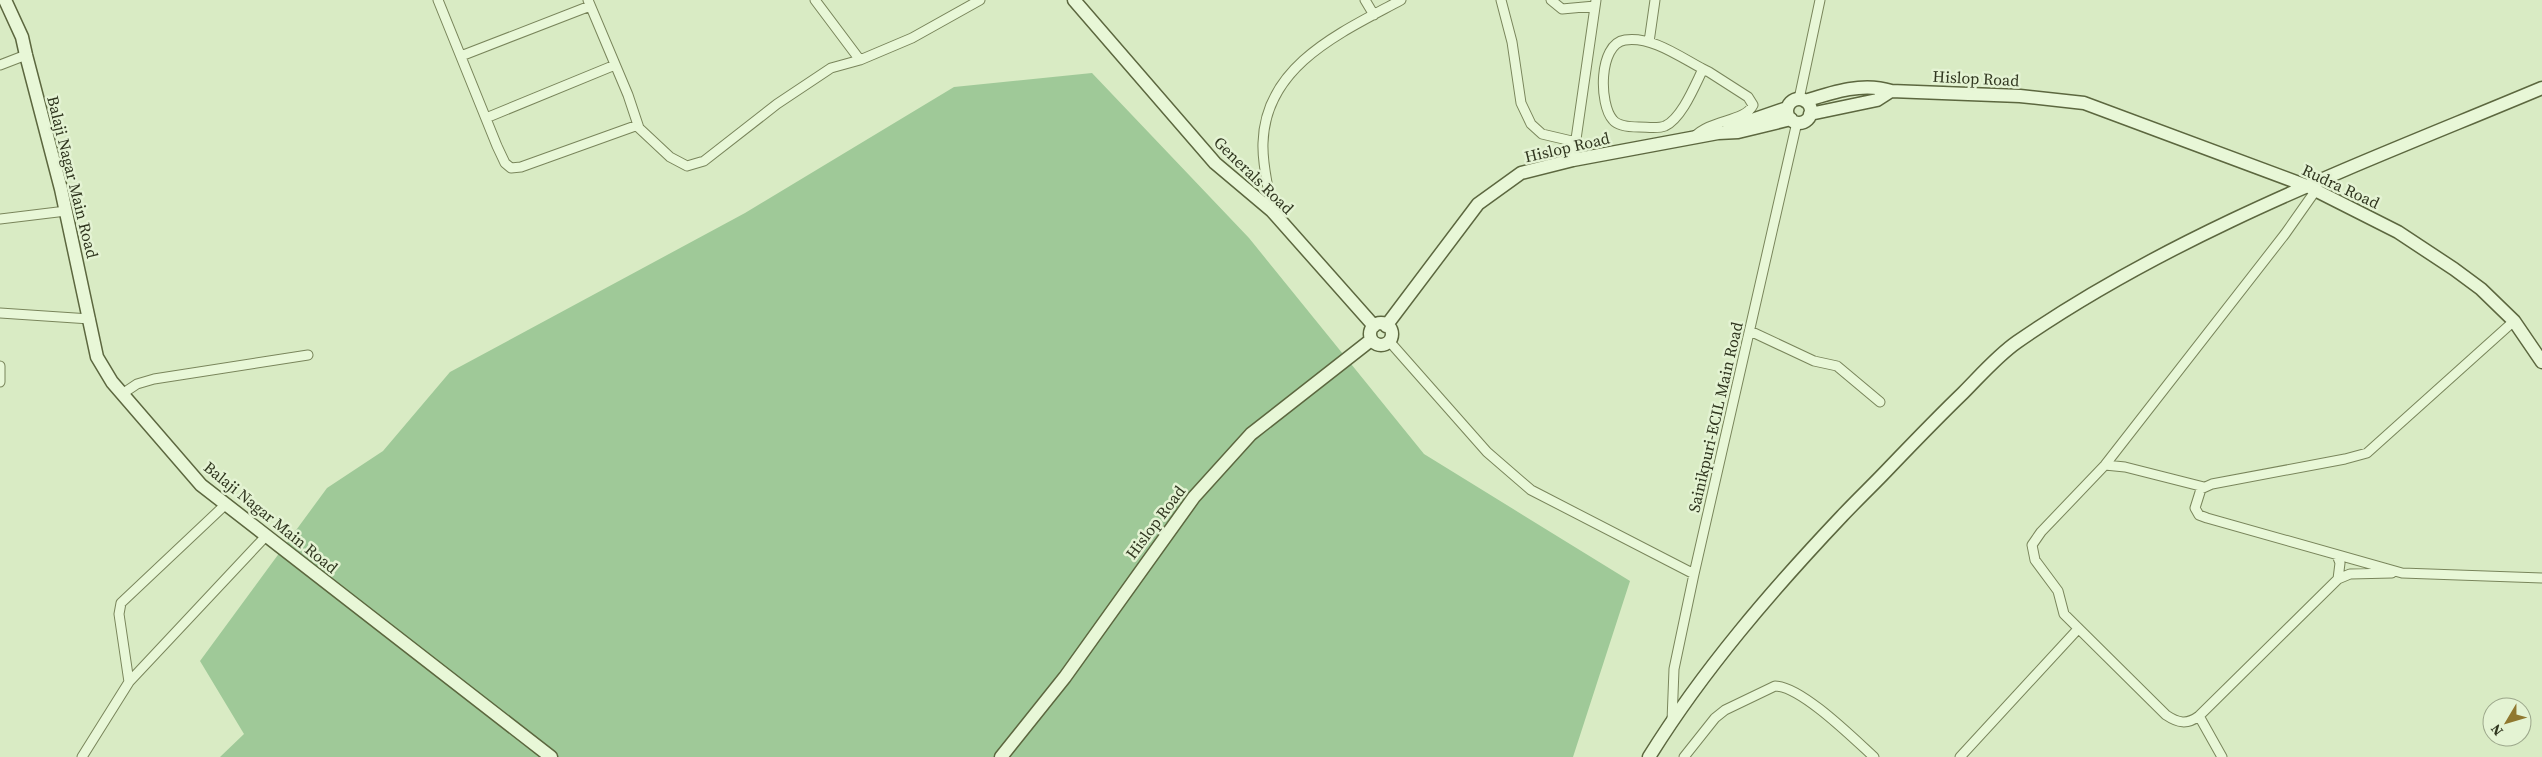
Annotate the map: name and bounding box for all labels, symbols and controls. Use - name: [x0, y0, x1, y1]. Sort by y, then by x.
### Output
- street label: Hislop Road: [1932, 65, 2020, 91]
- street label: Balaji Nagar Main Road: [42, 93, 104, 261]
- street label: Hislop Road: [1522, 127, 1612, 167]
- street label: Generals Road: [1209, 131, 1299, 219]
- street label: Rudra Road: [2299, 158, 2383, 214]
- street label: Sainikpuri-ECIL Main Road: [1682, 320, 1748, 514]
- street label: Balaji Nagar Main Road: [199, 456, 343, 578]
- street label: Hislop Road: [1120, 481, 1190, 563]
- north arrow: [2482, 697, 2532, 747]
- text: N: [2486, 720, 2508, 740]

